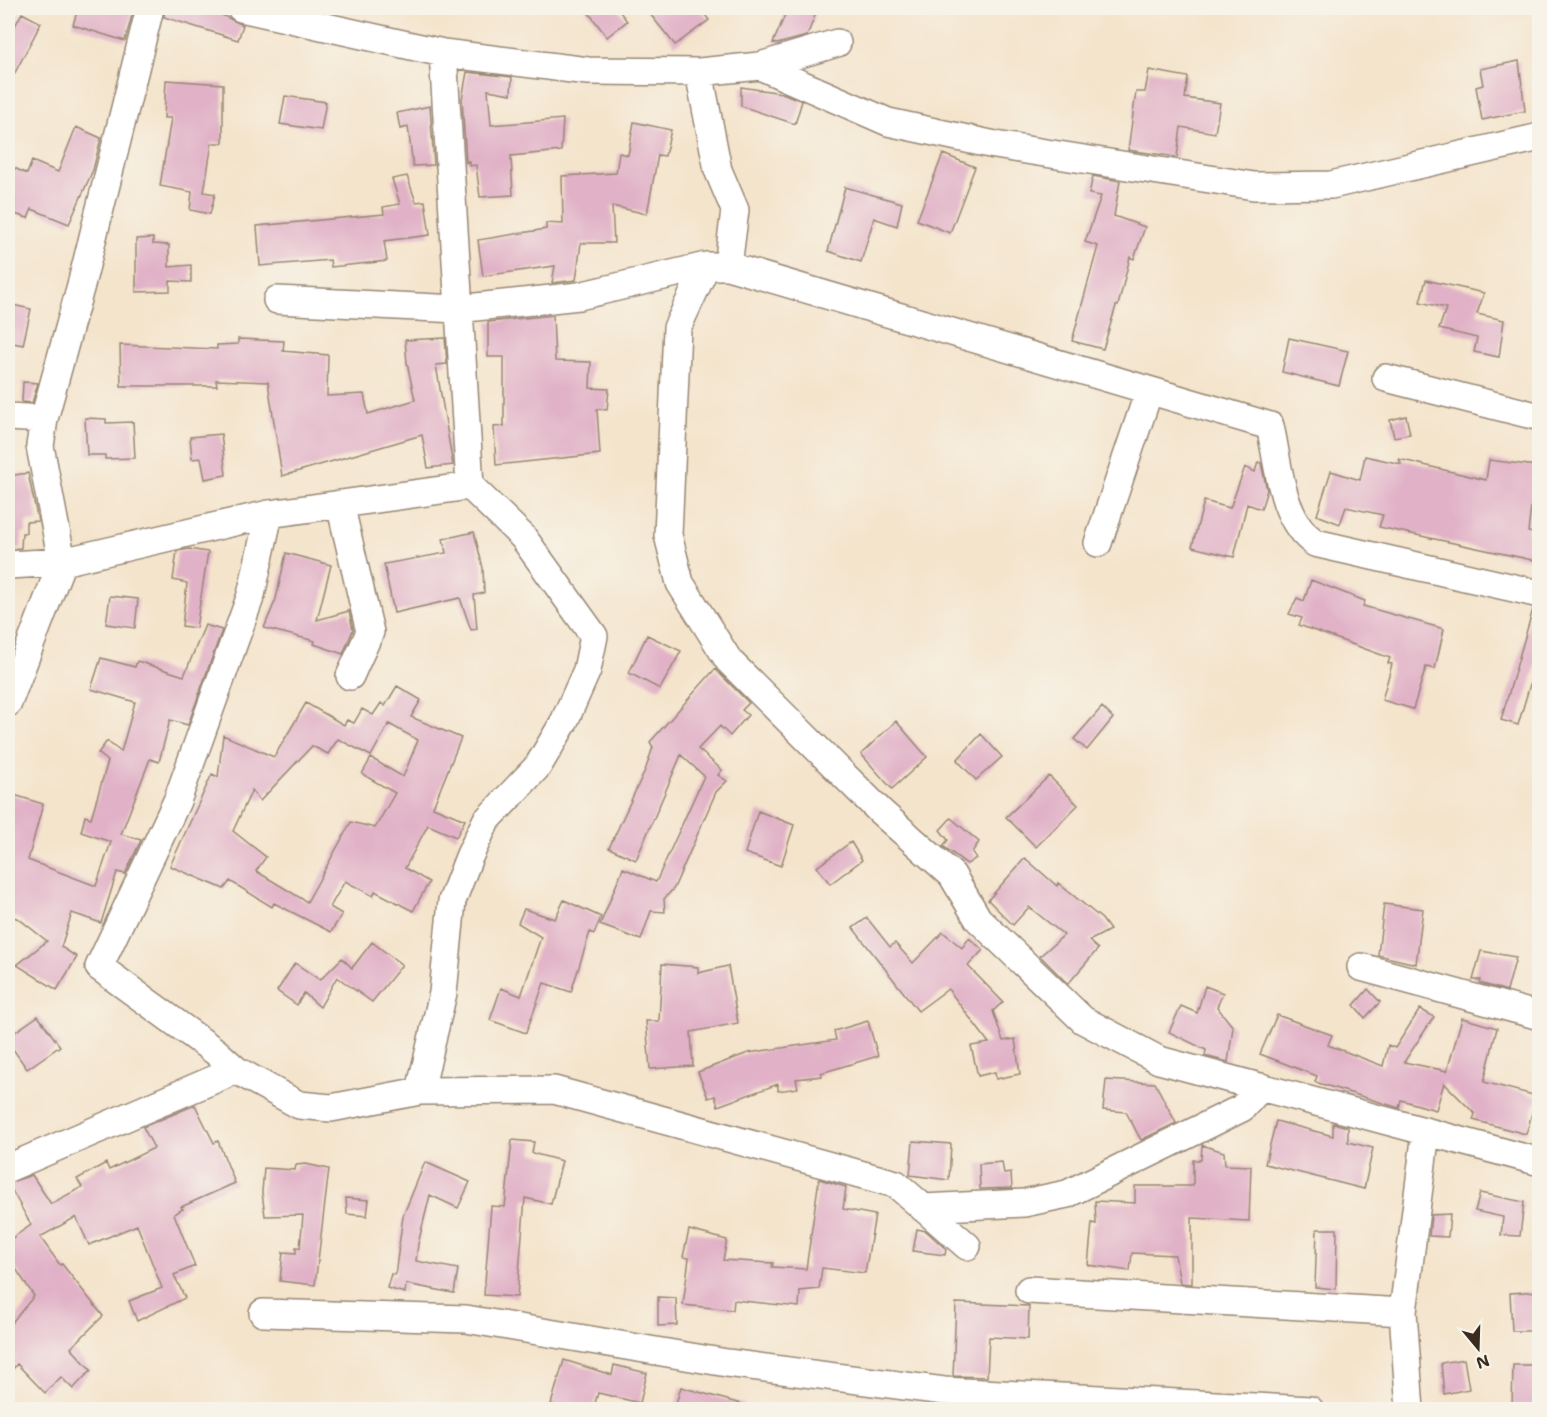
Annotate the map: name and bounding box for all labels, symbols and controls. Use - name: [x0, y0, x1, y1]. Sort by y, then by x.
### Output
- north arrow: [1448, 1318, 1508, 1378]
- text: N: [1473, 1350, 1492, 1374]

